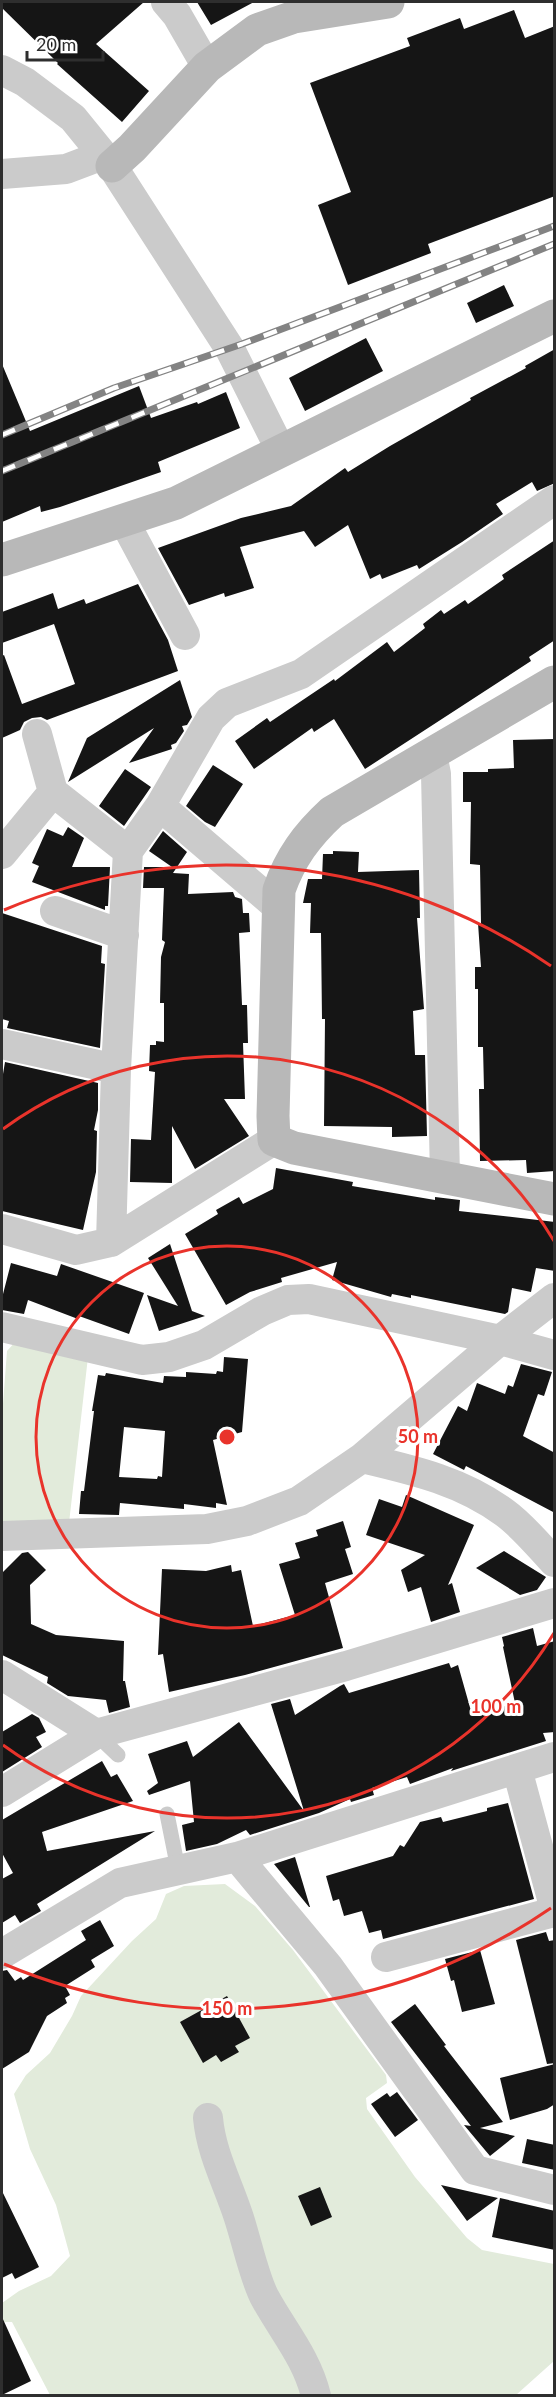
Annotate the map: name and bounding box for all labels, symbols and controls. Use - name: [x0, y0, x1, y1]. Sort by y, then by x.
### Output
- scale bar: [27, 24, 104, 62]
- text: 20 m: [36, 33, 76, 55]
- text: 50 m: [398, 1425, 438, 1447]
- centre of rings: [217, 1427, 237, 1447]
- text: 100 m: [471, 1695, 521, 1717]
- text: 150 m: [202, 1997, 252, 2019]

